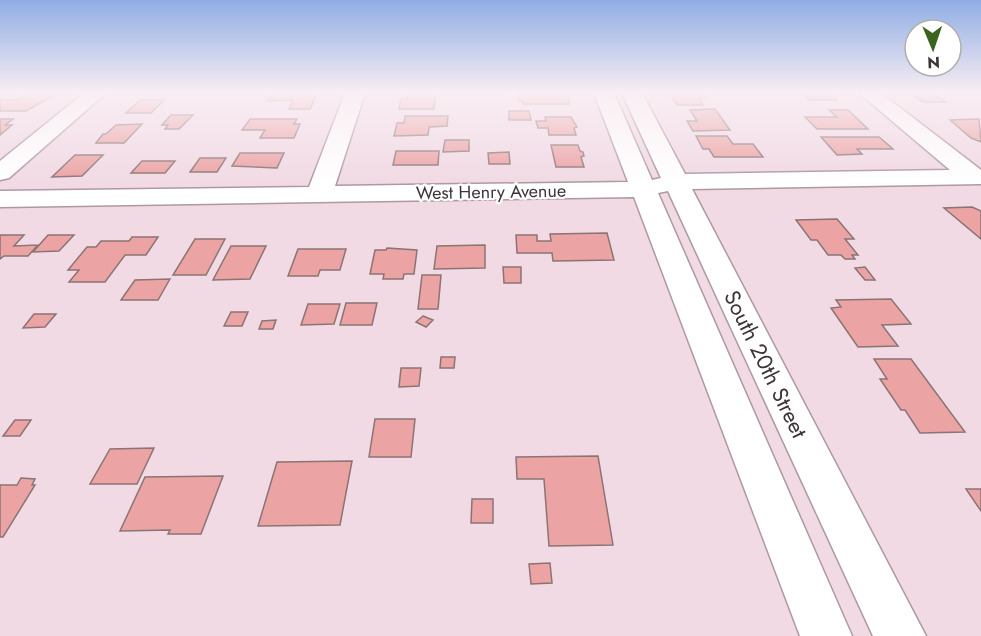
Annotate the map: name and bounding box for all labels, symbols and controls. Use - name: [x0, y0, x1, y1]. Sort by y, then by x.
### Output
- north arrow: [903, 18, 963, 78]
- text: N: [927, 51, 940, 74]
- street label: West Henry Avenue: [416, 178, 566, 206]
- street label: South 20th Street: [716, 285, 816, 444]

